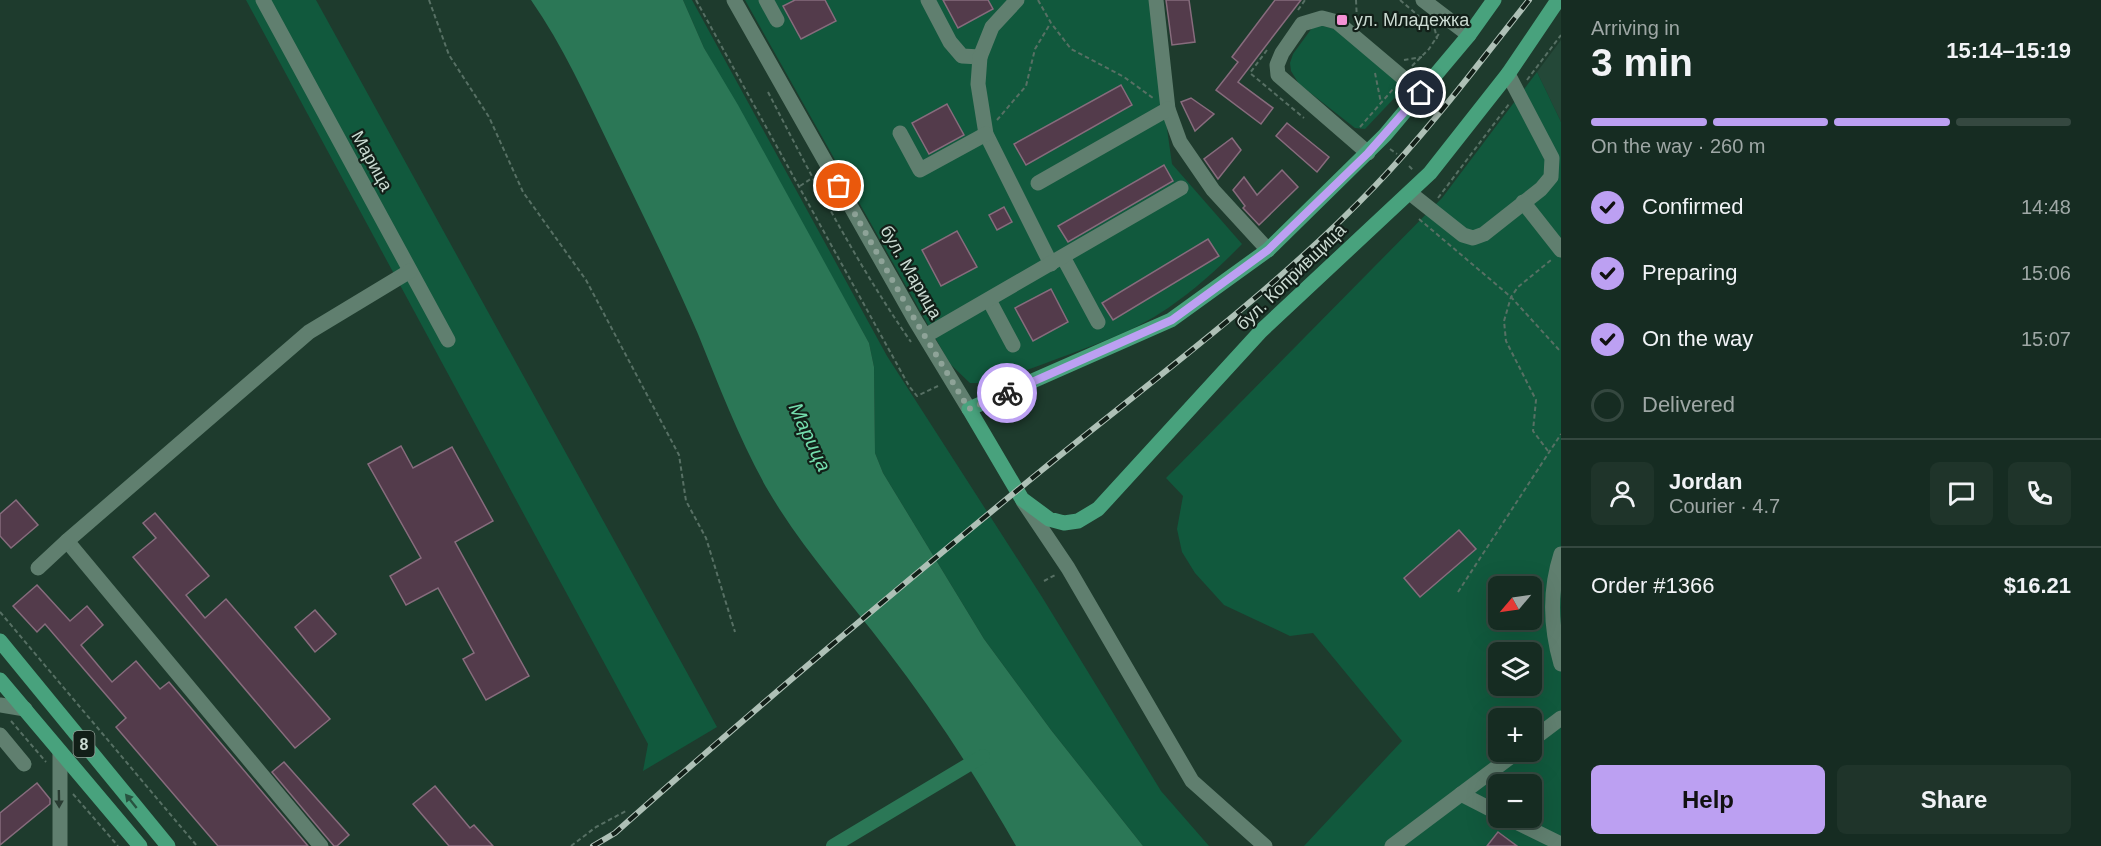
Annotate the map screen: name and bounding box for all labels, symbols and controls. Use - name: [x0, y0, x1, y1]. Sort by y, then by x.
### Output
- place label: ул. Младежка: [1354, 10, 1470, 30]
- marker: ул. Младежка: [1335, 13, 1349, 27]
- text: Arriving in: [1591, 17, 1680, 39]
- text: 15:14–15:19: [1946, 38, 2071, 63]
- text: 3 min: [1591, 41, 1693, 84]
- pin: [1395, 67, 1446, 118]
- icon: home: [1404, 76, 1437, 109]
- street label: Марица: [347, 127, 397, 195]
- text: On the way · 260 m: [1591, 135, 1766, 157]
- pin: [813, 160, 864, 211]
- icon: bag: [822, 169, 855, 202]
- icon: check: [1591, 191, 1624, 224]
- text: Confirmed: [1642, 194, 1743, 219]
- text: 14:48: [2021, 196, 2071, 218]
- street label: бул. Копривщица: [1232, 219, 1350, 334]
- street label: бул. Марица: [876, 222, 946, 323]
- icon: check: [1591, 257, 1624, 290]
- text: Preparing: [1642, 260, 1737, 285]
- text: 15:06: [2021, 262, 2071, 284]
- icon: check: [1591, 323, 1624, 356]
- text: On the way: [1642, 326, 1753, 351]
- text: 15:07: [2021, 328, 2071, 350]
- courier: [977, 363, 1037, 423]
- icon: bike: [991, 377, 1024, 410]
- text: Delivered: [1642, 392, 1735, 417]
- water label: Марица: [785, 399, 835, 475]
- button: person: [1591, 462, 1654, 525]
- button: chat: [1930, 462, 1993, 525]
- button: phone: [2008, 462, 2071, 525]
- text: Jordan: [1669, 469, 1742, 494]
- text: Courier · 4.7: [1669, 495, 1780, 517]
- text: Order #1366: [1591, 573, 1715, 598]
- text: $16.21: [2004, 573, 2071, 598]
- north arrow: [1488, 576, 1542, 630]
- map controls: [1488, 576, 1542, 828]
- button: layers: [1488, 642, 1542, 696]
- button: +: [1488, 708, 1542, 762]
- road number: 8: [74, 731, 94, 757]
- button: Help: [1591, 765, 1825, 834]
- button: Share: [1837, 765, 2071, 834]
- button: −: [1488, 774, 1542, 828]
- one-way arrow: [54, 789, 64, 808]
- one-way arrow: [125, 794, 138, 809]

